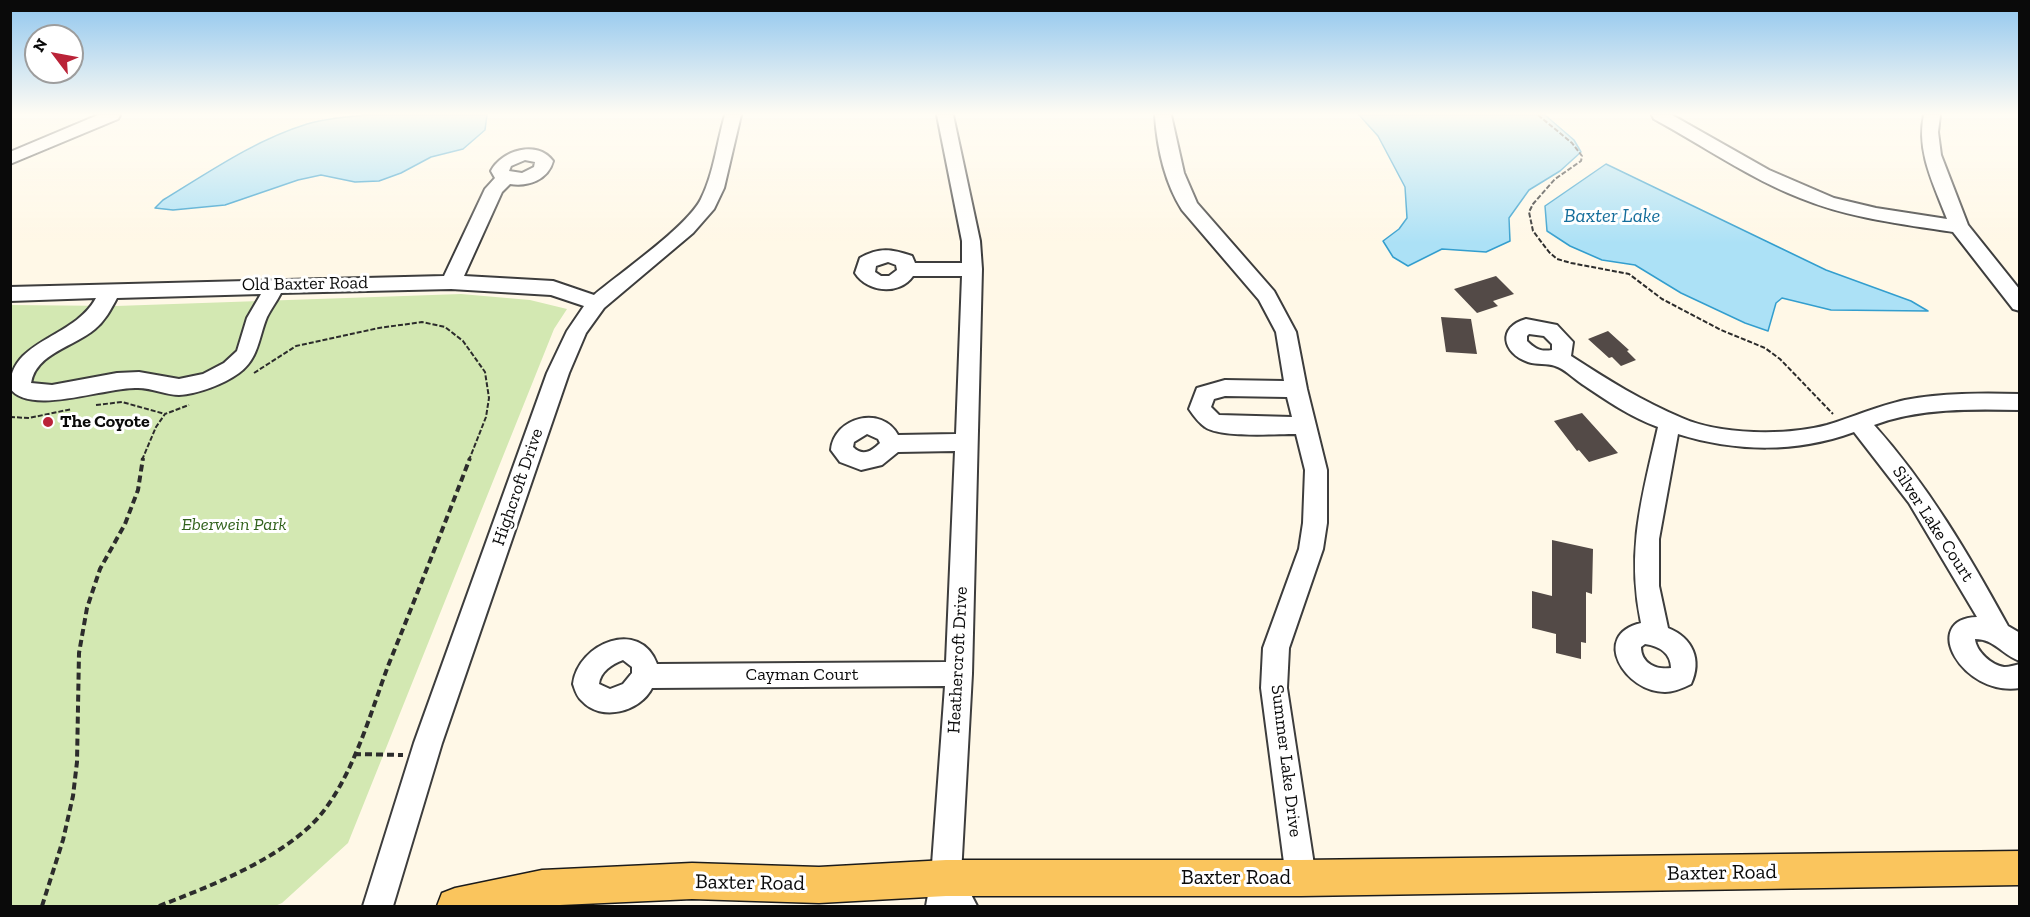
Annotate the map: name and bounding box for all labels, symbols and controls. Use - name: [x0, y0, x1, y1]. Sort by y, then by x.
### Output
- north arrow: [24, 24, 84, 84]
- text: N: [29, 35, 51, 55]
- water label: Baxter Lake: [1564, 204, 1660, 228]
- street label: Old Baxter Road: [242, 272, 368, 296]
- place label: The Coyote: [60, 411, 150, 433]
- marker: The Coyote: [41, 415, 55, 429]
- street label: Highcroft Drive: [488, 426, 548, 548]
- street label: Silver Lake Court: [1888, 462, 1978, 586]
- park label: Eberwein Park: [181, 514, 287, 536]
- street label: Heathercroft Drive: [943, 586, 973, 734]
- street label: Cayman Court: [746, 664, 858, 686]
- street label: Summer Lake Drive: [1266, 684, 1306, 838]
- street label: Baxter Road: [1667, 859, 1777, 887]
- street label: Baxter Road: [1181, 865, 1291, 891]
- street label: Baxter Road: [695, 869, 805, 897]

